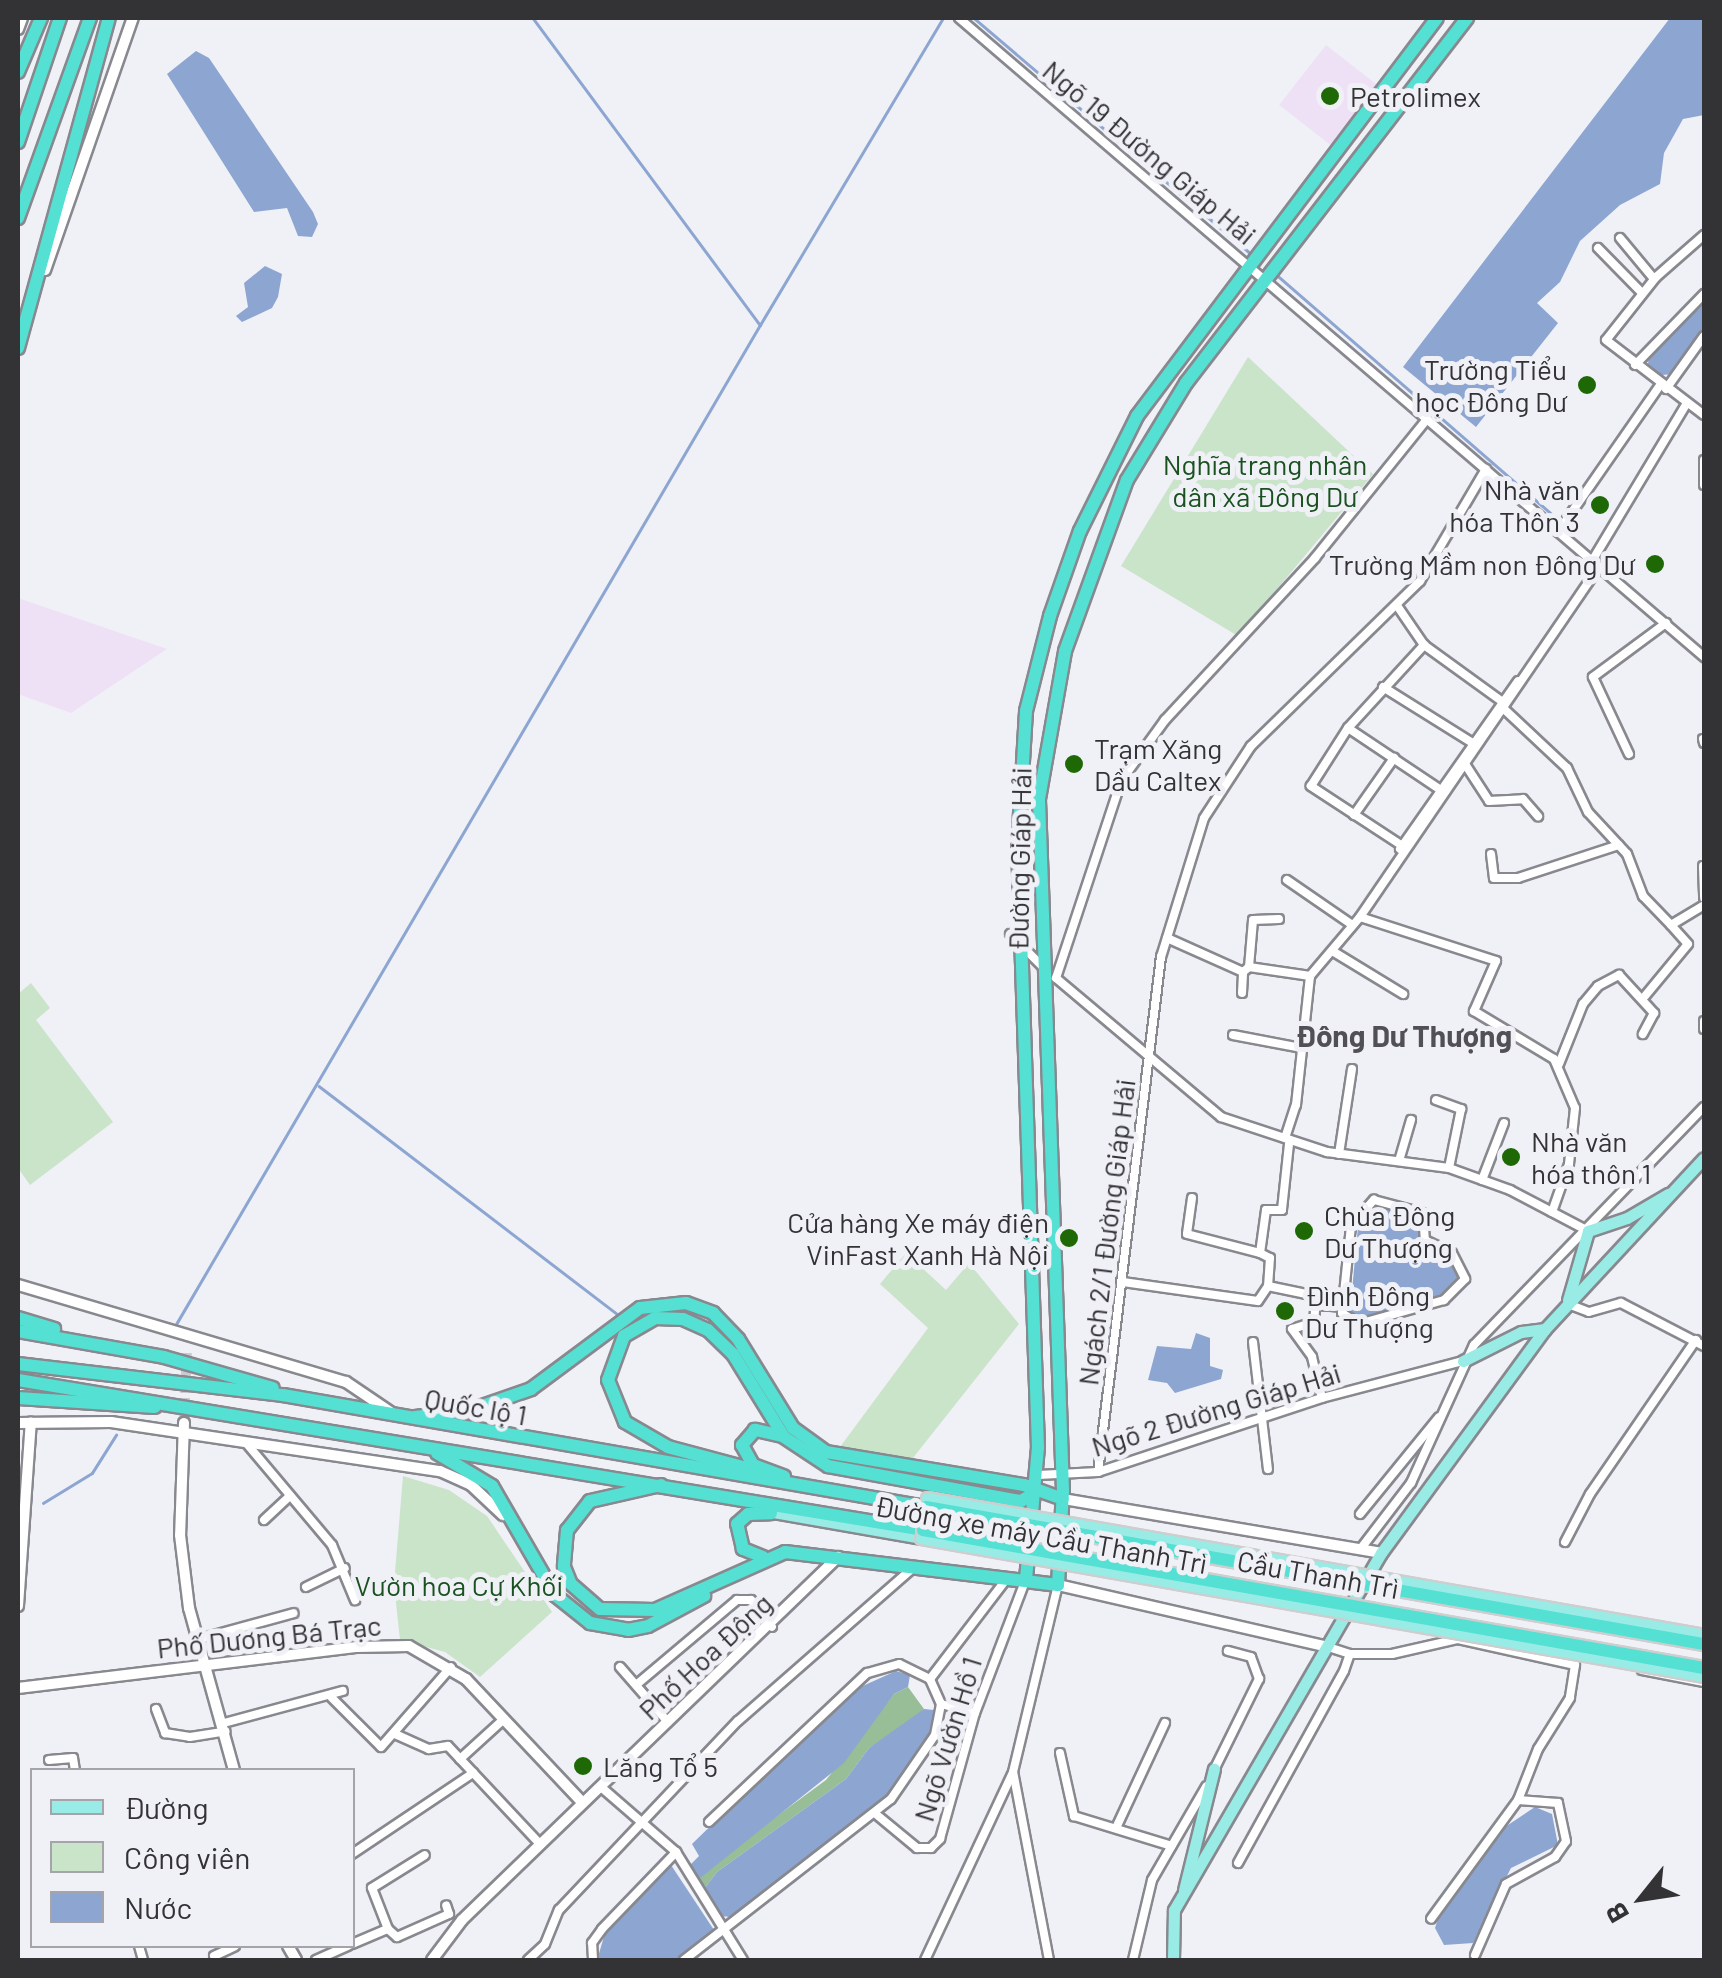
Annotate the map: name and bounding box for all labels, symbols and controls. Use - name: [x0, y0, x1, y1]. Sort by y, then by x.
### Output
- street label: Ngõ 19 Đường Giáp Hải: [1036, 53, 1264, 251]
- place label: Petrolimex: [1350, 79, 1481, 113]
- marker: Petrolimex: [1319, 85, 1341, 107]
- place label: Trường Tiểu học Đông Dư: [1415, 352, 1567, 418]
- marker: Trường Tiểu học Đông Dư: [1576, 374, 1598, 396]
- park label: Nghĩa trang nhân dân xã Đông Dư: [1163, 447, 1367, 513]
- place label: Nhà văn hóa Thôn 3: [1449, 472, 1580, 538]
- marker: Nhà văn hóa Thôn 3: [1589, 494, 1611, 516]
- place label: Trường Mầm non Đông Dư: [1329, 547, 1635, 581]
- marker: Trường Mầm non Đông Dư: [1644, 553, 1666, 575]
- place label: Trạm Xăng Dầu Caltex: [1094, 731, 1222, 797]
- marker: Trạm Xăng Dầu Caltex: [1063, 753, 1085, 775]
- street label: Đường Giáp Hải: [1001, 767, 1037, 951]
- district label: Đông Dư Thượng: [1296, 1017, 1512, 1053]
- street label: Ngách 2/1 Đường Giáp Hải: [1071, 1077, 1141, 1387]
- place label: Nhà văn hóa thôn 1: [1531, 1124, 1651, 1190]
- marker: Nhà văn hóa thôn 1: [1500, 1146, 1522, 1168]
- place label: Chùa Đông Dư Thượng: [1324, 1198, 1455, 1264]
- place label: Cửa hàng Xe máy điện VinFast Xanh Hà Nội: [787, 1205, 1049, 1271]
- marker: Chùa Đông Dư Thượng: [1293, 1220, 1315, 1242]
- marker: Cửa hàng Xe máy điện VinFast Xanh Hà Nội: [1058, 1227, 1080, 1249]
- place label: Đình Đông Dư Thượng: [1305, 1278, 1434, 1344]
- marker: Đình Đông Dư Thượng: [1274, 1300, 1296, 1322]
- street label: Ngõ 2 Đường Giáp Hải: [1087, 1355, 1345, 1463]
- street label: Quốc lộ 1: [422, 1380, 530, 1432]
- street label: Đường xe máy Cầu Thanh Trì: [872, 1488, 1210, 1580]
- street label: Cầu Thanh Trì: [1235, 1543, 1401, 1605]
- park label: Vườn hoa Cự Khối: [355, 1568, 563, 1602]
- street label: Phố Hoa Động: [631, 1586, 779, 1726]
- street label: Phố Dương Bá Trạc: [155, 1608, 383, 1664]
- street label: Ngõ Vườn Hồ 1: [906, 1653, 988, 1825]
- place label: Lăng Tổ 5: [603, 1749, 718, 1783]
- marker: Lăng Tổ 5: [572, 1755, 594, 1777]
- legend: [30, 1768, 355, 1948]
- text: Đường: [124, 1789, 209, 1825]
- text: Công viên: [124, 1839, 251, 1875]
- north arrow: [1592, 1848, 1692, 1948]
- text: Nước: [124, 1889, 192, 1925]
- text: B: [1597, 1897, 1635, 1929]

